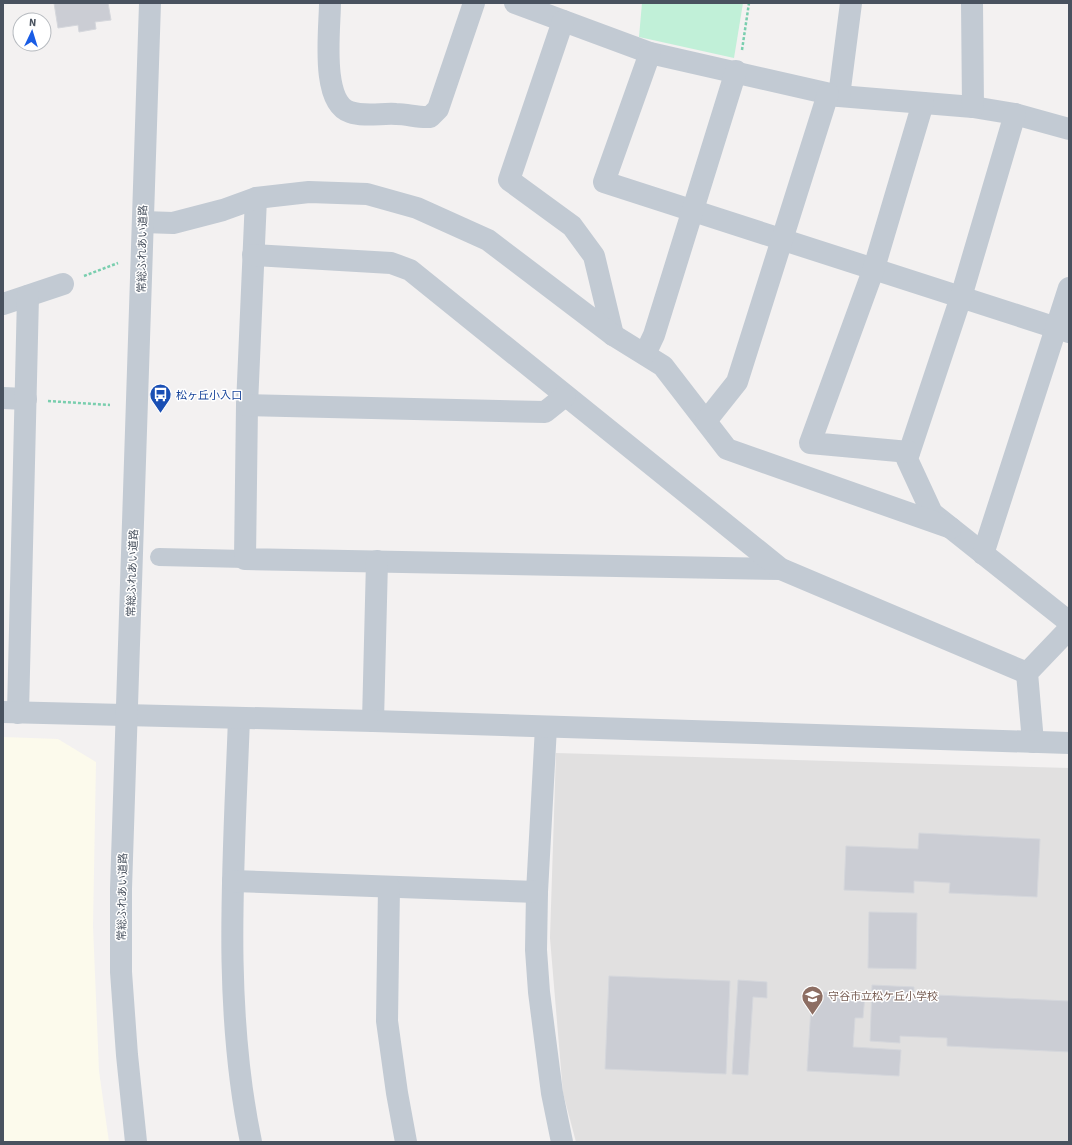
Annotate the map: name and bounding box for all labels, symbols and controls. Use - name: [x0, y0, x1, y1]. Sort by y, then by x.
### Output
- north arrow: [12, 12, 52, 52]
- text: N: [28, 15, 37, 30]
- street label: 常総ふれあい道路: [134, 205, 151, 293]
- bus stop icon: 松ヶ丘小入口: [148, 382, 174, 415]
- place label: 松ヶ丘小入口: [176, 388, 242, 403]
- street label: 常総ふれあい道路: [123, 529, 142, 617]
- street label: 常総ふれあい道路: [114, 853, 131, 941]
- school or university icon: 守谷市立松ケ丘小学校: [800, 983, 826, 1016]
- place label: 守谷市立松ケ丘小学校: [828, 989, 938, 1004]

